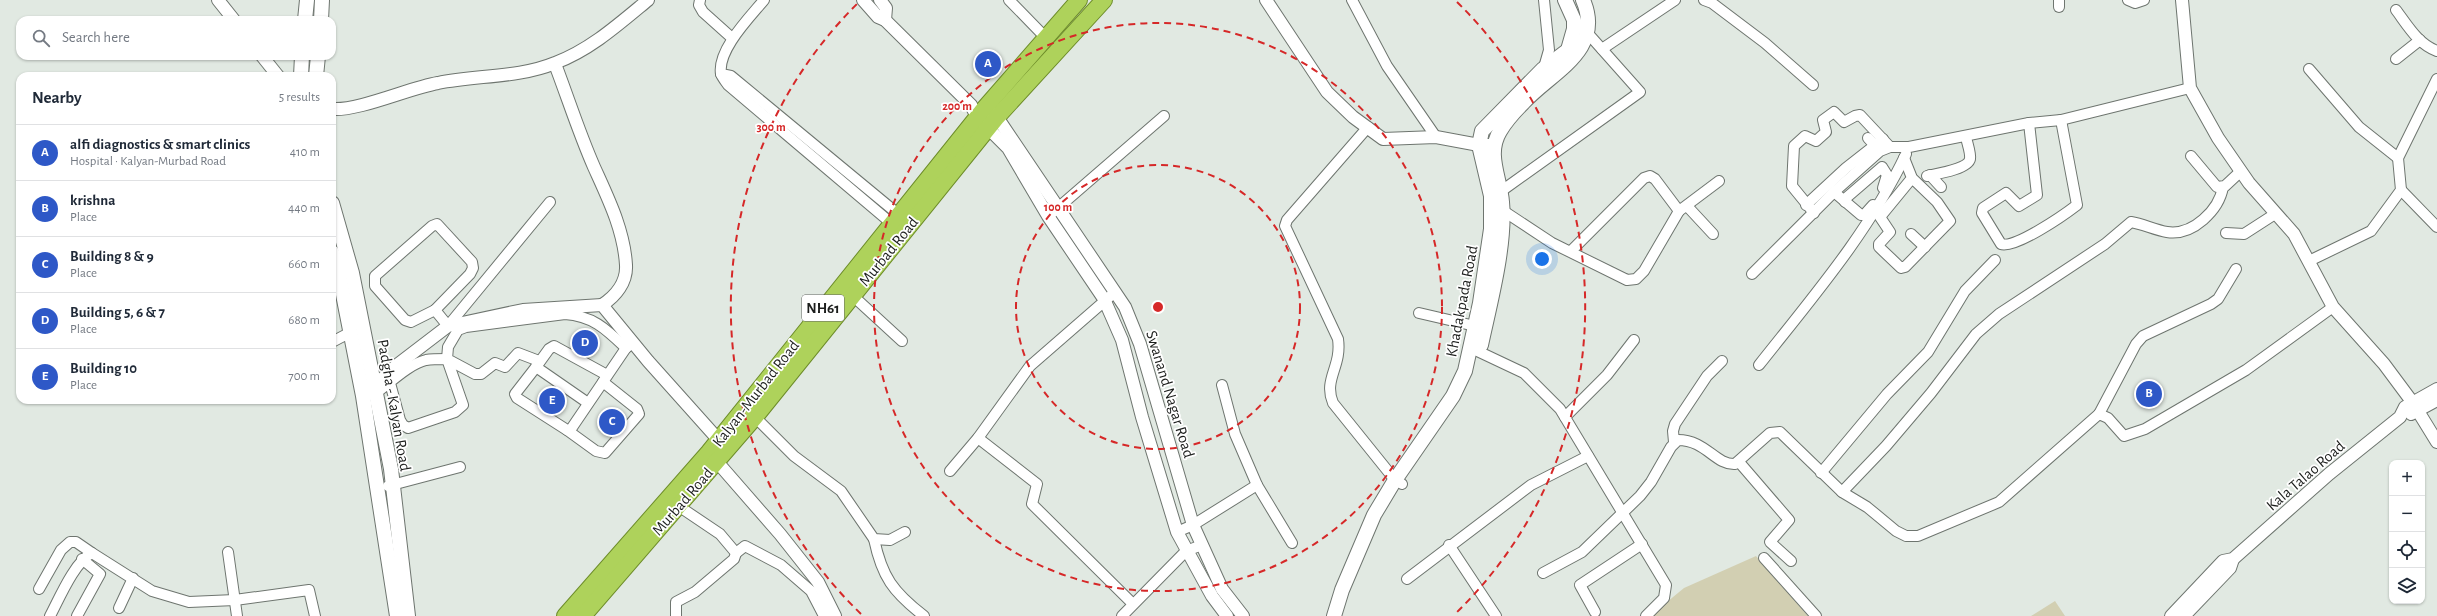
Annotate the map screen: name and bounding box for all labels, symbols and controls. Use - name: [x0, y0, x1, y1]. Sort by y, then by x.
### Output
- search box: [16, 16, 336, 60]
- icon: search: [30, 27, 52, 49]
- text: Search here: [62, 30, 130, 45]
- pin: A: [975, 49, 1001, 79]
- text: Nearby: [32, 89, 82, 106]
- text: 5 results: [279, 91, 320, 104]
- text: 200 m: [942, 100, 972, 112]
- text: 300 m: [756, 121, 786, 133]
- text: alfi diagnostics & smart clinics: [70, 137, 250, 152]
- text: A: [41, 146, 49, 159]
- text: 410 m: [290, 146, 320, 159]
- text: Hospital · Kalyan-Murbad Road: [70, 155, 226, 168]
- text: krishna: [70, 193, 115, 208]
- text: 100 m: [1044, 201, 1072, 213]
- text: B: [41, 202, 49, 215]
- text: 440 m: [288, 202, 320, 215]
- text: Place: [70, 211, 97, 224]
- street label: Murbad Road: [856, 214, 921, 289]
- street label: Khadakpada Road: [1443, 244, 1481, 358]
- text: Building 8 & 9: [70, 249, 154, 264]
- your location: [1532, 249, 1552, 269]
- text: C: [42, 258, 48, 271]
- text: 660 m: [288, 258, 320, 271]
- text: Place: [70, 267, 97, 280]
- road number: NH61: [802, 295, 844, 321]
- centre of rings: [1151, 300, 1165, 314]
- text: Building 5, 6 & 7: [70, 305, 165, 320]
- text: D: [41, 314, 49, 327]
- text: 680 m: [288, 314, 320, 327]
- text: Place: [70, 323, 97, 336]
- pin: D: [572, 328, 598, 358]
- street label: Swanand Nagar Road: [1143, 329, 1197, 460]
- street label: Kalyan-Murbad Road: [709, 337, 803, 450]
- street label: Padgha - Kalyan Road: [374, 338, 414, 473]
- text: Building 10: [70, 361, 137, 376]
- text: E: [42, 370, 48, 383]
- text: 700 m: [288, 370, 320, 383]
- text: Place: [70, 379, 97, 392]
- pin: B: [2136, 379, 2162, 409]
- pin: E: [539, 386, 565, 416]
- pin: C: [599, 407, 625, 437]
- street label: Kala Talao Road: [2264, 438, 2348, 514]
- map controls: [2389, 460, 2425, 604]
- button: +: [2389, 460, 2425, 496]
- street label: Murbad Road: [649, 465, 716, 539]
- button: −: [2389, 496, 2425, 532]
- button: locate: [2389, 532, 2425, 568]
- button: layers: [2389, 568, 2425, 604]

